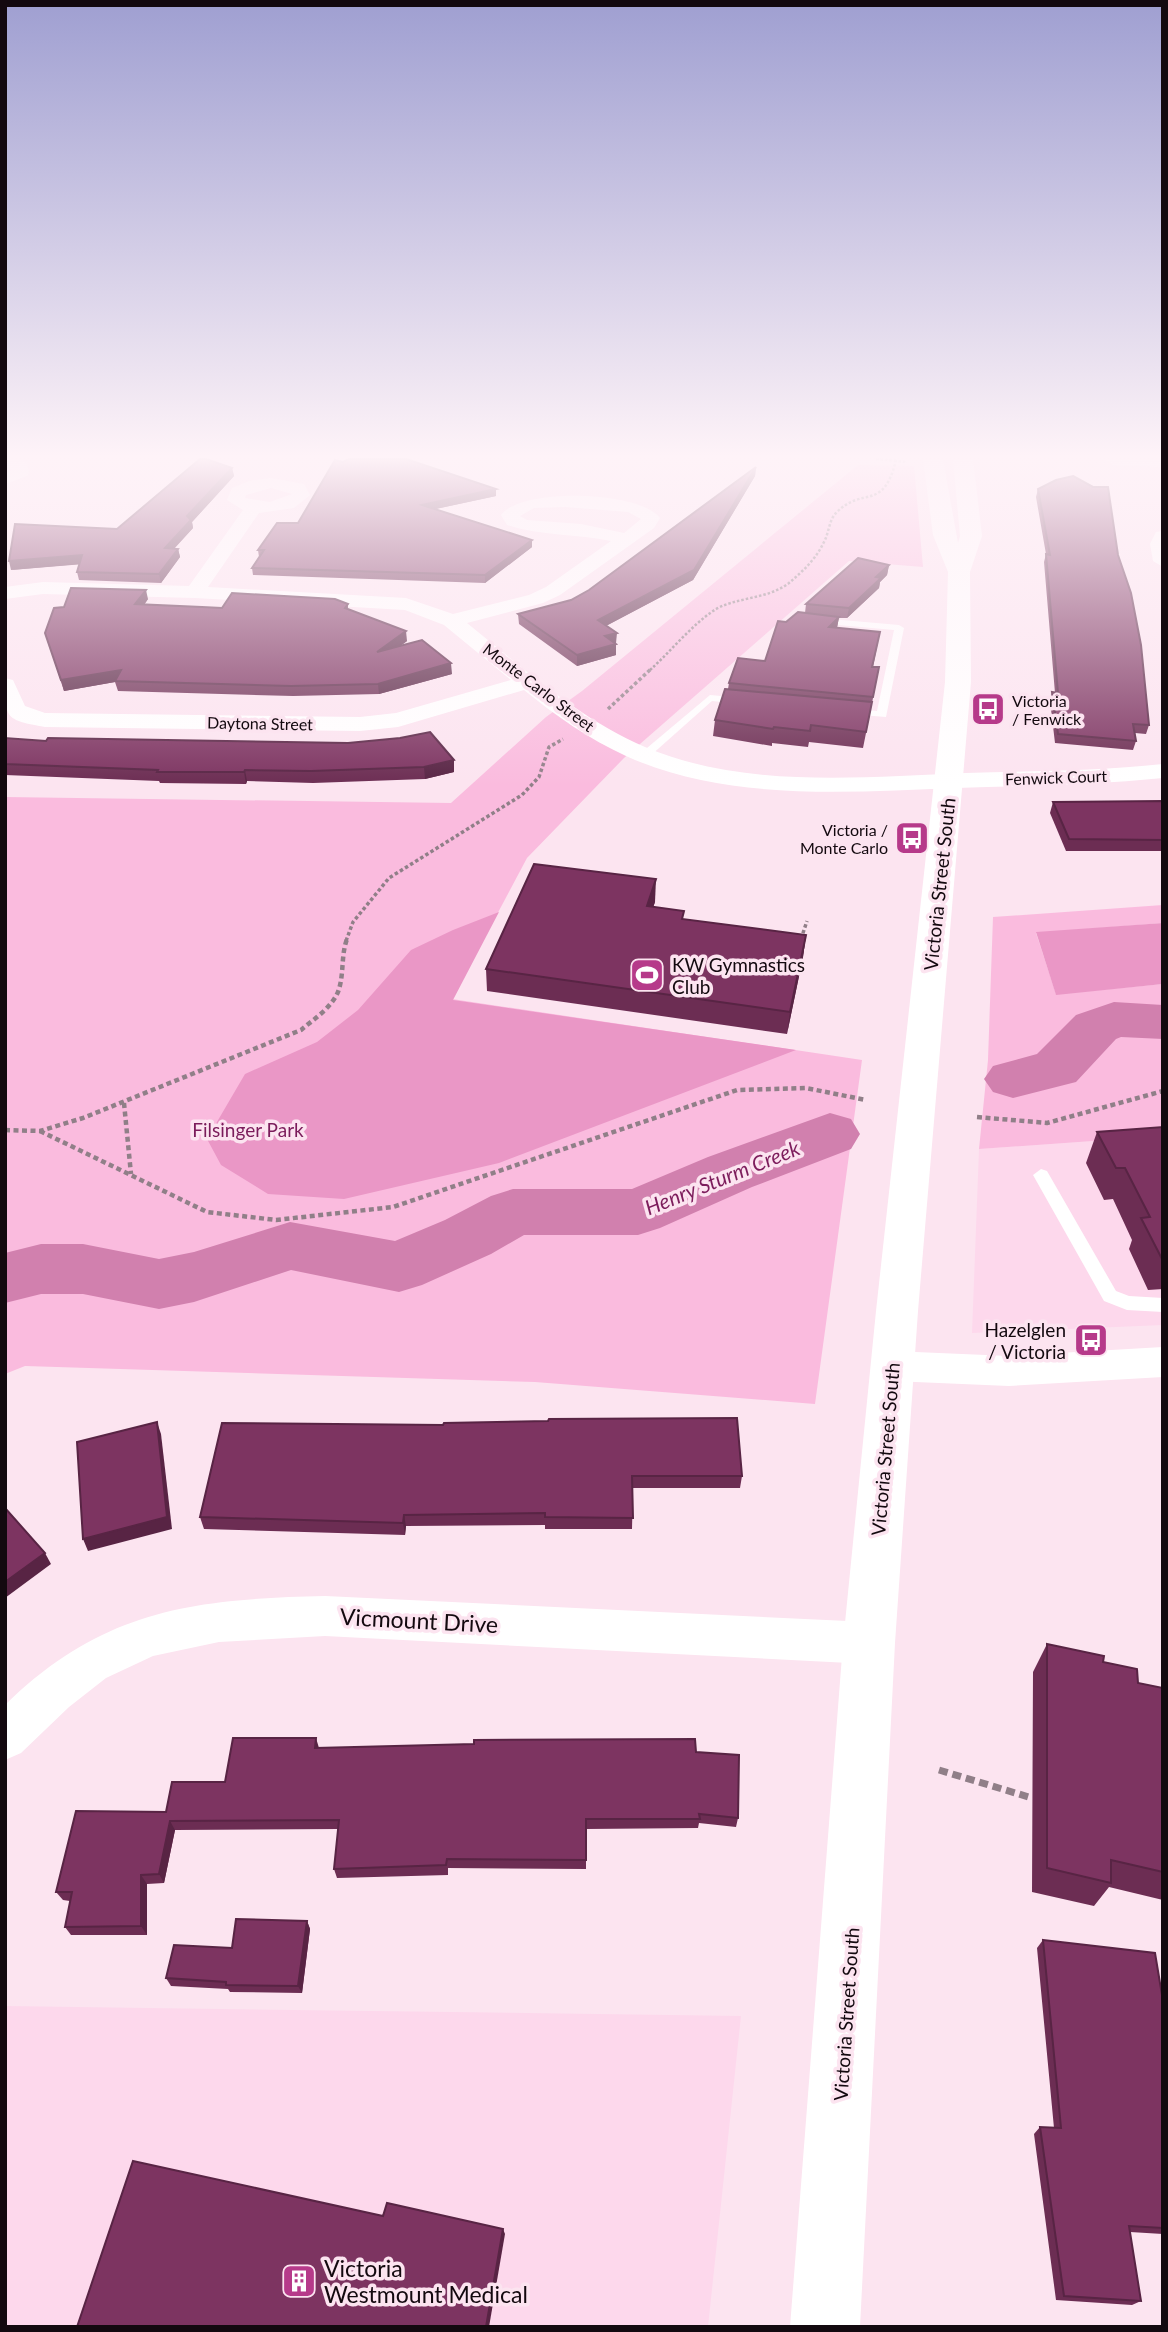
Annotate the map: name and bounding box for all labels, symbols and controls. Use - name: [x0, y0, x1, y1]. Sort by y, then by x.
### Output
- street label: Monte Carlo Street: [480, 639, 599, 735]
- bus stop icon: Victoria / Fenwick: [969, 690, 1007, 728]
- place label: Victoria / Fenwick: [1012, 691, 1082, 728]
- street label: Daytona Street: [207, 713, 313, 733]
- street label: Fenwick Court: [1005, 766, 1108, 788]
- street label: Victoria Street South: [918, 796, 960, 972]
- bus stop icon: Victoria / Monte Carlo: [893, 819, 931, 857]
- place label: Victoria / Monte Carlo: [800, 820, 888, 857]
- place label: KW Gymnastics Club: [672, 953, 805, 998]
- sports icon: KW Gymnastics Club: [628, 956, 666, 994]
- park label: Filsinger Park: [192, 1118, 304, 1141]
- water label: Henry Sturm Creek: [641, 1134, 804, 1219]
- place label: Hazelglen / Victoria: [984, 1318, 1066, 1363]
- bus stop icon: Hazelglen / Victoria: [1072, 1321, 1110, 1359]
- street label: Victoria Street South: [866, 1361, 904, 1537]
- street label: Vicmount Drive: [339, 1602, 499, 1638]
- street label: Victoria Street South: [828, 1927, 864, 2101]
- place label: Victoria Westmount Medical: [324, 2254, 528, 2308]
- building icon: Victoria Westmount Medical: [280, 2262, 318, 2300]

